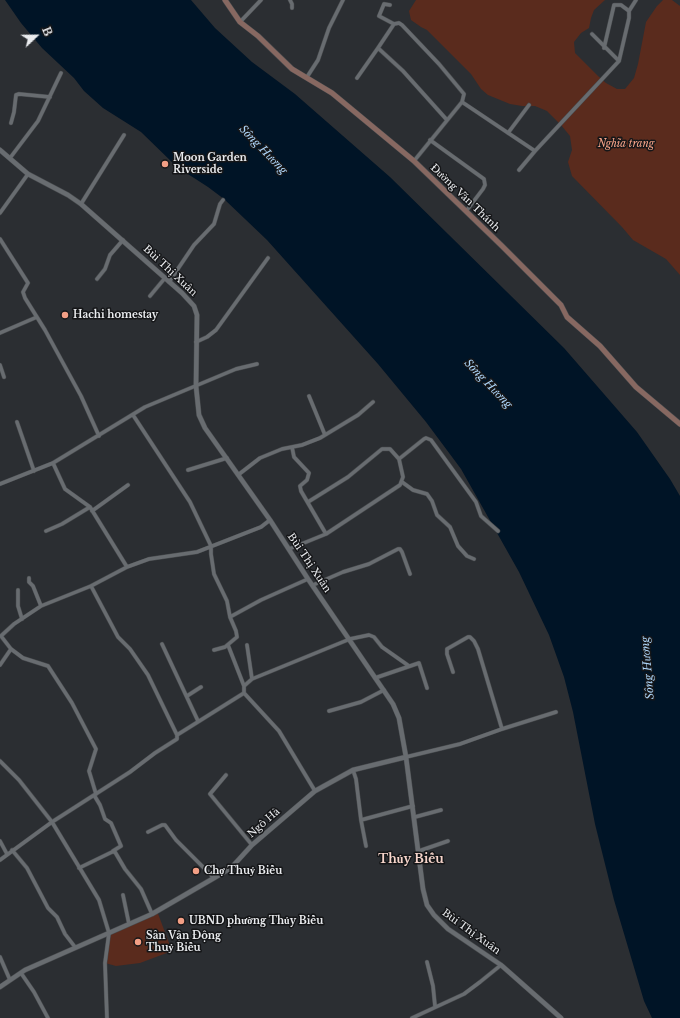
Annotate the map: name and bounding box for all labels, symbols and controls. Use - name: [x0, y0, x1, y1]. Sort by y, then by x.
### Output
- north arrow: [16, 16, 56, 56]
- text: B: [39, 25, 55, 38]
- water label: Sông Hương: [236, 123, 290, 177]
- park label: Nghĩa trang: [598, 138, 654, 150]
- place label: Moon Garden Riverside: [173, 152, 247, 176]
- marker: Moon Garden Riverside: [160, 159, 170, 169]
- street label: Đường Văn Thánh: [428, 162, 502, 234]
- street label: Bùi Thị Xuân: [141, 243, 199, 299]
- place label: Hachi homestay: [73, 309, 158, 321]
- marker: Hachi homestay: [60, 310, 70, 320]
- water label: Sông Hương: [461, 357, 515, 411]
- street label: Bùi Thị Xuân: [285, 531, 333, 595]
- water label: Sông Hương: [639, 636, 657, 700]
- street label: Ngô Hà: [245, 806, 283, 840]
- district label: Thủy Biều: [378, 853, 444, 867]
- place label: Chợ Thuỷ Biều: [204, 865, 282, 877]
- marker: Chợ Thuỷ Biều: [191, 866, 201, 876]
- street label: Bùi Thị Xuân: [440, 907, 502, 957]
- place label: UBND phường Thủy Biều: [189, 915, 323, 927]
- marker: UBND phường Thủy Biều: [176, 916, 186, 926]
- place label: Sân Vận Động Thuỷ Biều: [146, 930, 221, 954]
- marker: Sân Vận Động Thuỷ Biều: [133, 937, 143, 947]

